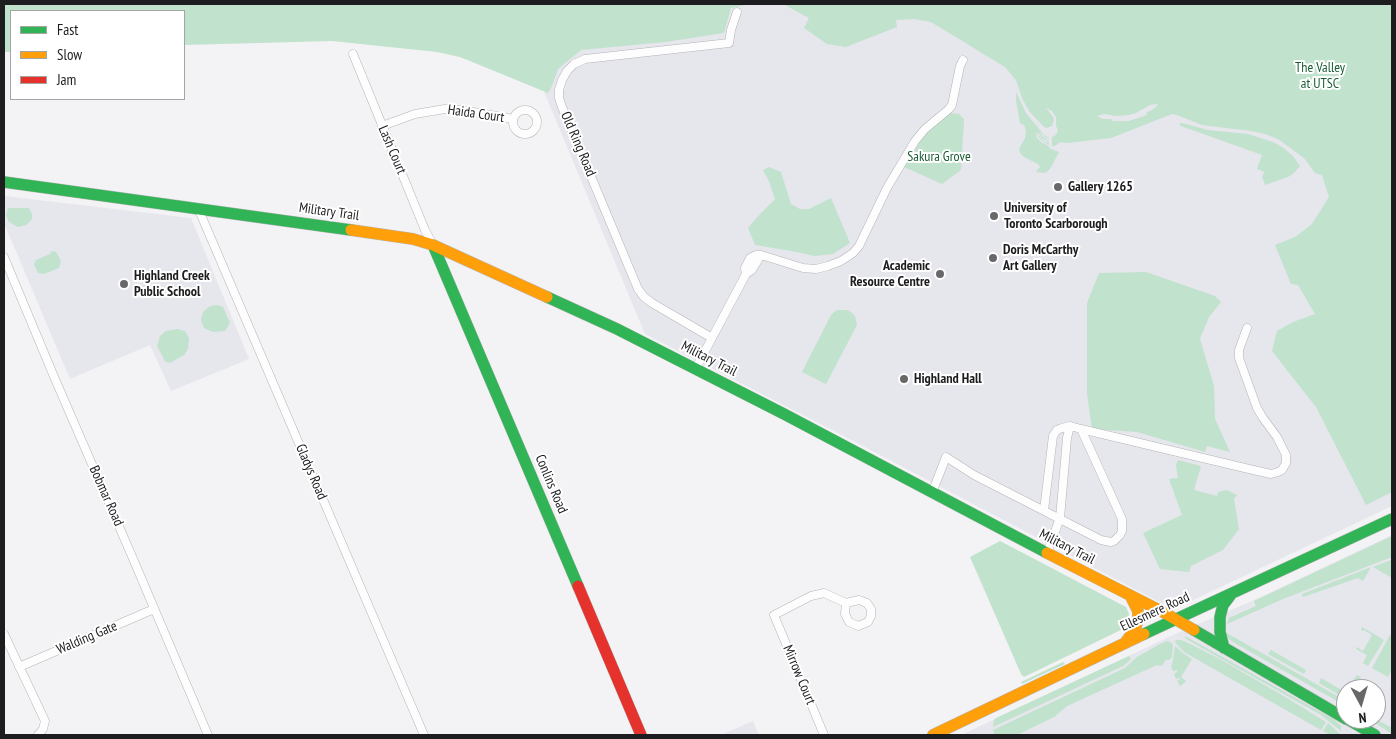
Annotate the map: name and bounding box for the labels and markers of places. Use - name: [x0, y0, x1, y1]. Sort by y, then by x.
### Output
- place label: Gallery 1265: [1068, 179, 1133, 195]
- marker: Gallery 1265: [1052, 181, 1064, 193]
- place label: University of Toronto Scarborough: [1004, 200, 1108, 232]
- marker: University of Toronto Scarborough: [988, 210, 1000, 222]
- place label: Doris McCarthy Art Gallery: [1003, 242, 1078, 274]
- marker: Doris McCarthy Art Gallery: [987, 252, 999, 264]
- place label: Academic Resource Centre: [850, 258, 930, 290]
- place label: Highland Creek Public School: [134, 268, 210, 300]
- marker: Academic Resource Centre: [934, 268, 946, 280]
- marker: Highland Creek Public School: [118, 278, 130, 290]
- place label: Highland Hall: [914, 371, 982, 387]
- marker: Highland Hall: [898, 373, 910, 385]

